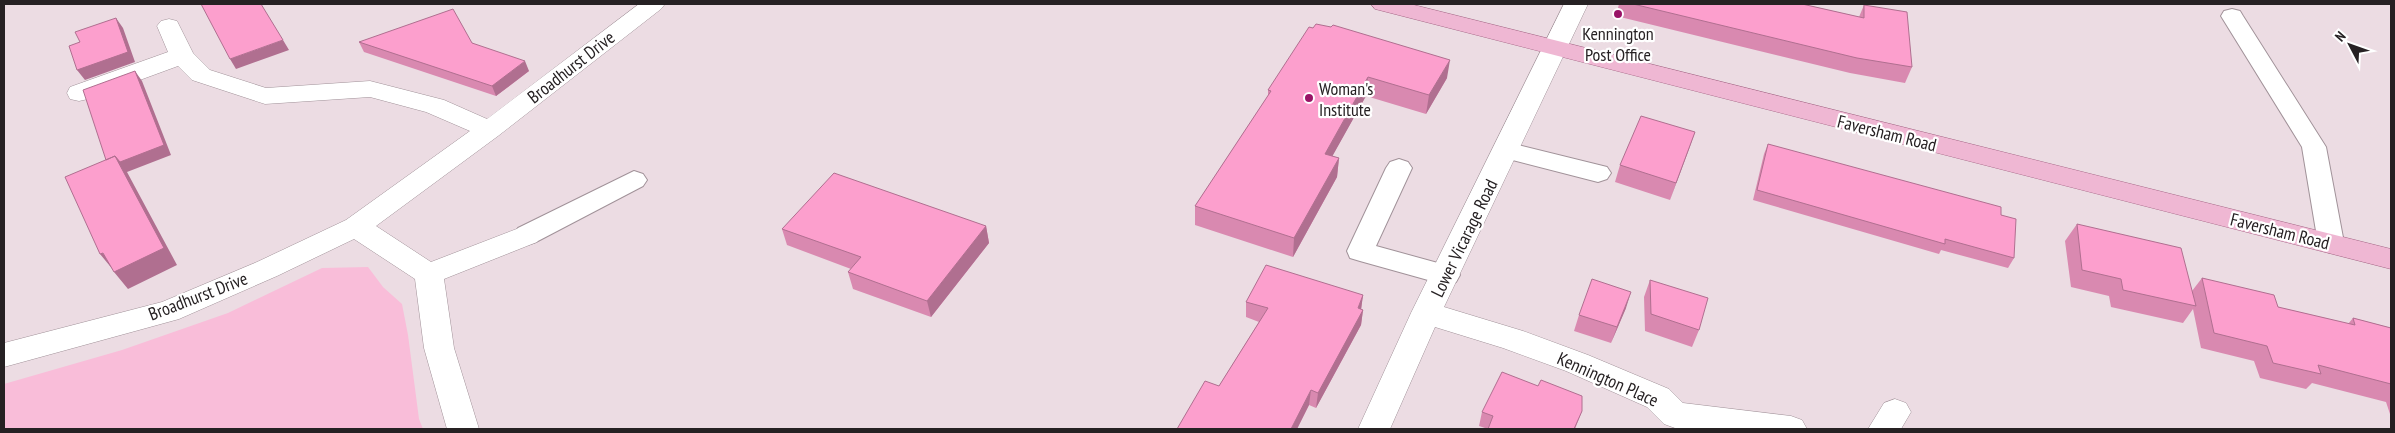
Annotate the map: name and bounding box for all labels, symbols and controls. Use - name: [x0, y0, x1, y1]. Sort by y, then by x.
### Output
- marker: Kennington Post Office: [1612, 8, 1624, 20]
- north arrow: [2325, 20, 2375, 70]
- place label: Kennington Post Office: [1582, 22, 1654, 66]
- street label: Broadhurst Drive: [523, 26, 619, 108]
- text: N: [2331, 28, 2349, 45]
- place label: Woman's Institute: [1319, 77, 1373, 121]
- marker: Woman's Institute: [1303, 92, 1315, 104]
- street label: Faversham Road: [1835, 110, 1939, 156]
- street label: Lower Vicarage Road: [1426, 175, 1502, 301]
- street label: Faversham Road: [2228, 208, 2332, 254]
- street label: Broadhurst Drive: [145, 267, 251, 325]
- street label: Kennington Place: [1554, 346, 1662, 412]

